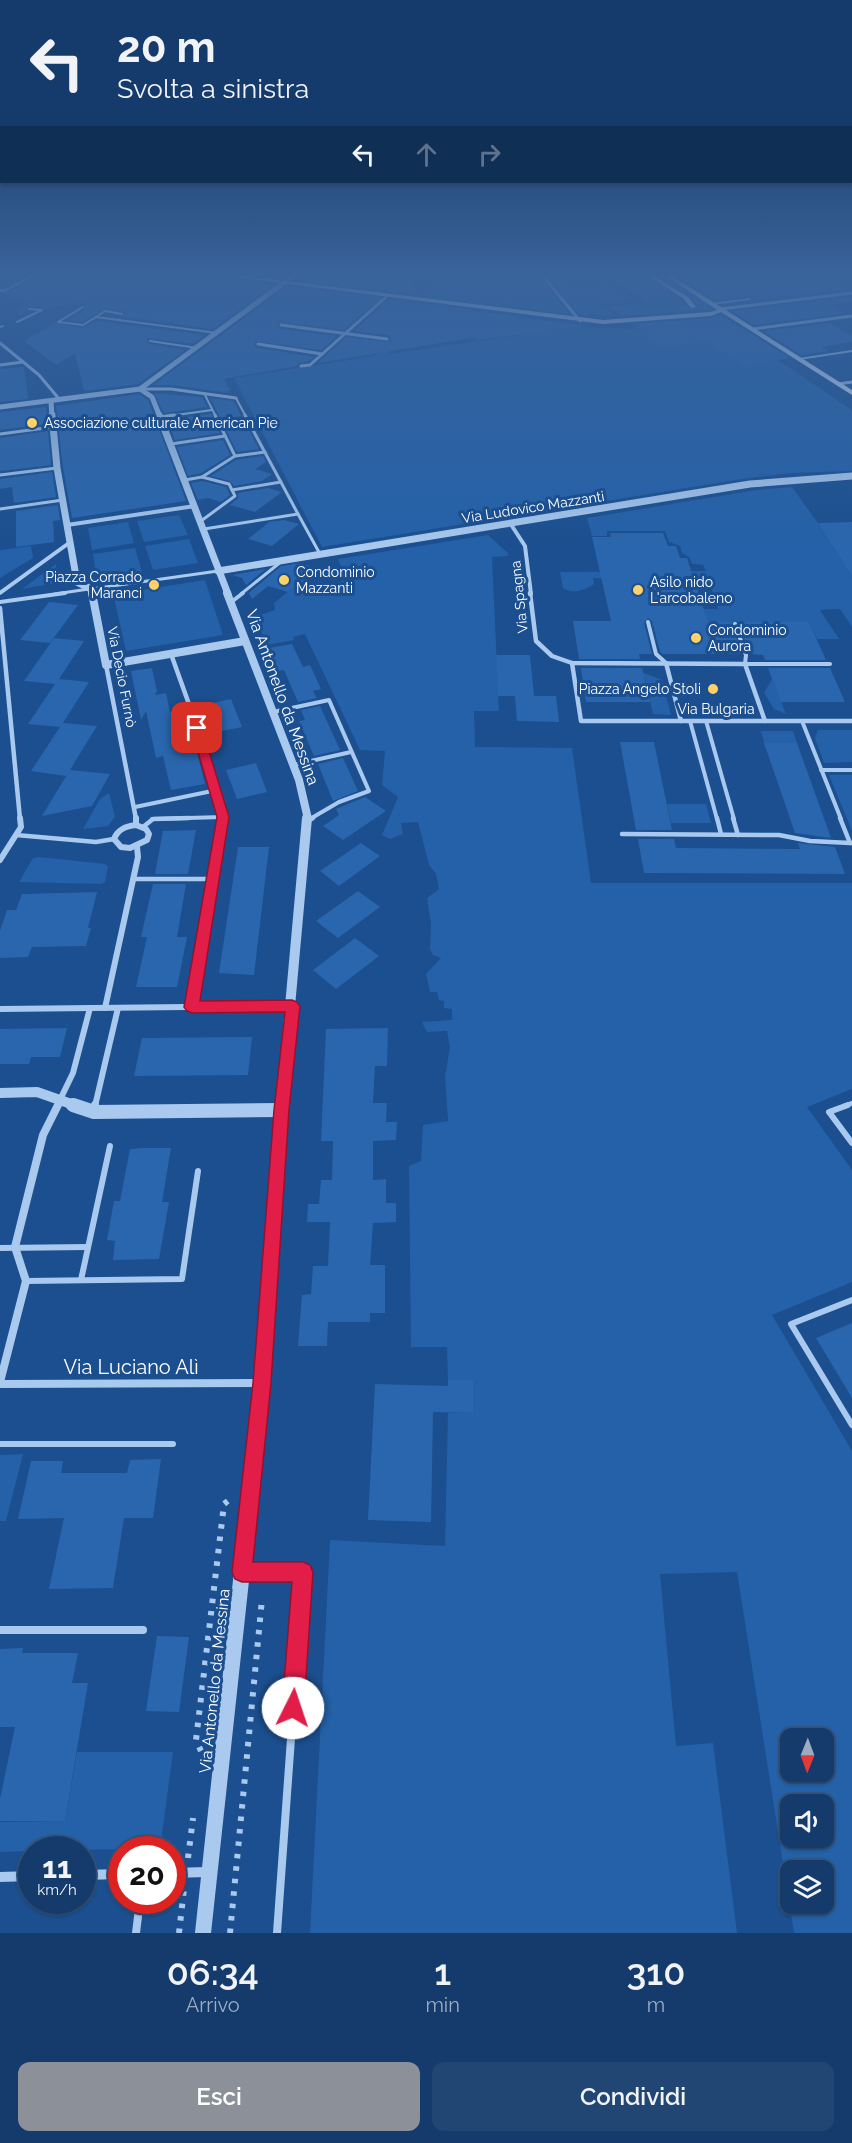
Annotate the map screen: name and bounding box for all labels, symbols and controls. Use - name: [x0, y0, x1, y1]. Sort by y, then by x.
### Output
- text: 20 m: [117, 23, 216, 72]
- icon: left: [18, 24, 96, 102]
- text: Svolta a sinistra: [117, 73, 309, 104]
- icon: left: [347, 138, 380, 171]
- icon: ahead: [410, 138, 443, 171]
- icon: right: [473, 138, 506, 171]
- place label: Associazione culturale American Pie: [44, 415, 278, 431]
- marker: Associazione culturale American Pie: [25, 416, 39, 430]
- street label: Via Ludovico Mazzanti: [461, 488, 605, 526]
- street label: Via Spagna: [507, 560, 531, 634]
- place label: Condominio Mazzanti: [296, 564, 375, 596]
- place label: Piazza Corrado Maranci: [45, 569, 142, 601]
- marker: Condominio Mazzanti: [277, 573, 291, 587]
- place label: Asilo nido L'arcobaleno: [650, 574, 733, 606]
- marker: Piazza Corrado Maranci: [147, 578, 161, 592]
- marker: Asilo nido L'arcobaleno: [631, 583, 645, 597]
- street label: Via Antonello da Messina: [242, 607, 323, 788]
- place label: Condominio Aurora: [708, 622, 787, 654]
- street label: Via Decio Furnò: [104, 625, 140, 729]
- marker: Condominio Aurora: [689, 631, 703, 645]
- place label: Piazza Angelo Stoli: [579, 681, 701, 697]
- marker: Piazza Angelo Stoli: [706, 682, 720, 696]
- street label: Via Bulgaria: [677, 701, 755, 717]
- pin: [171, 702, 222, 753]
- icon: arrive: [180, 711, 213, 744]
- street label: Via Luciano Alì: [63, 1355, 199, 1379]
- street label: Via Antonello da Messina: [195, 1588, 234, 1774]
- position arrow: [261, 1676, 325, 1740]
- north arrow: [780, 1728, 834, 1782]
- map controls: [780, 1728, 834, 1914]
- button: sound: [780, 1794, 834, 1848]
- speed limit sign: 20: [108, 1836, 186, 1914]
- text: 11: [42, 1850, 72, 1885]
- button: layers: [780, 1860, 834, 1914]
- text: km/h: [37, 1881, 77, 1899]
- text: 06:34: [167, 1951, 259, 1993]
- text: 1: [434, 1951, 451, 1993]
- text: 310: [626, 1951, 685, 1993]
- text: Arrivo: [186, 1993, 240, 2017]
- text: min: [425, 1993, 460, 2017]
- text: m: [647, 1993, 665, 2017]
- button: Esci: [18, 2062, 420, 2131]
- button: Condividi: [432, 2062, 834, 2131]

